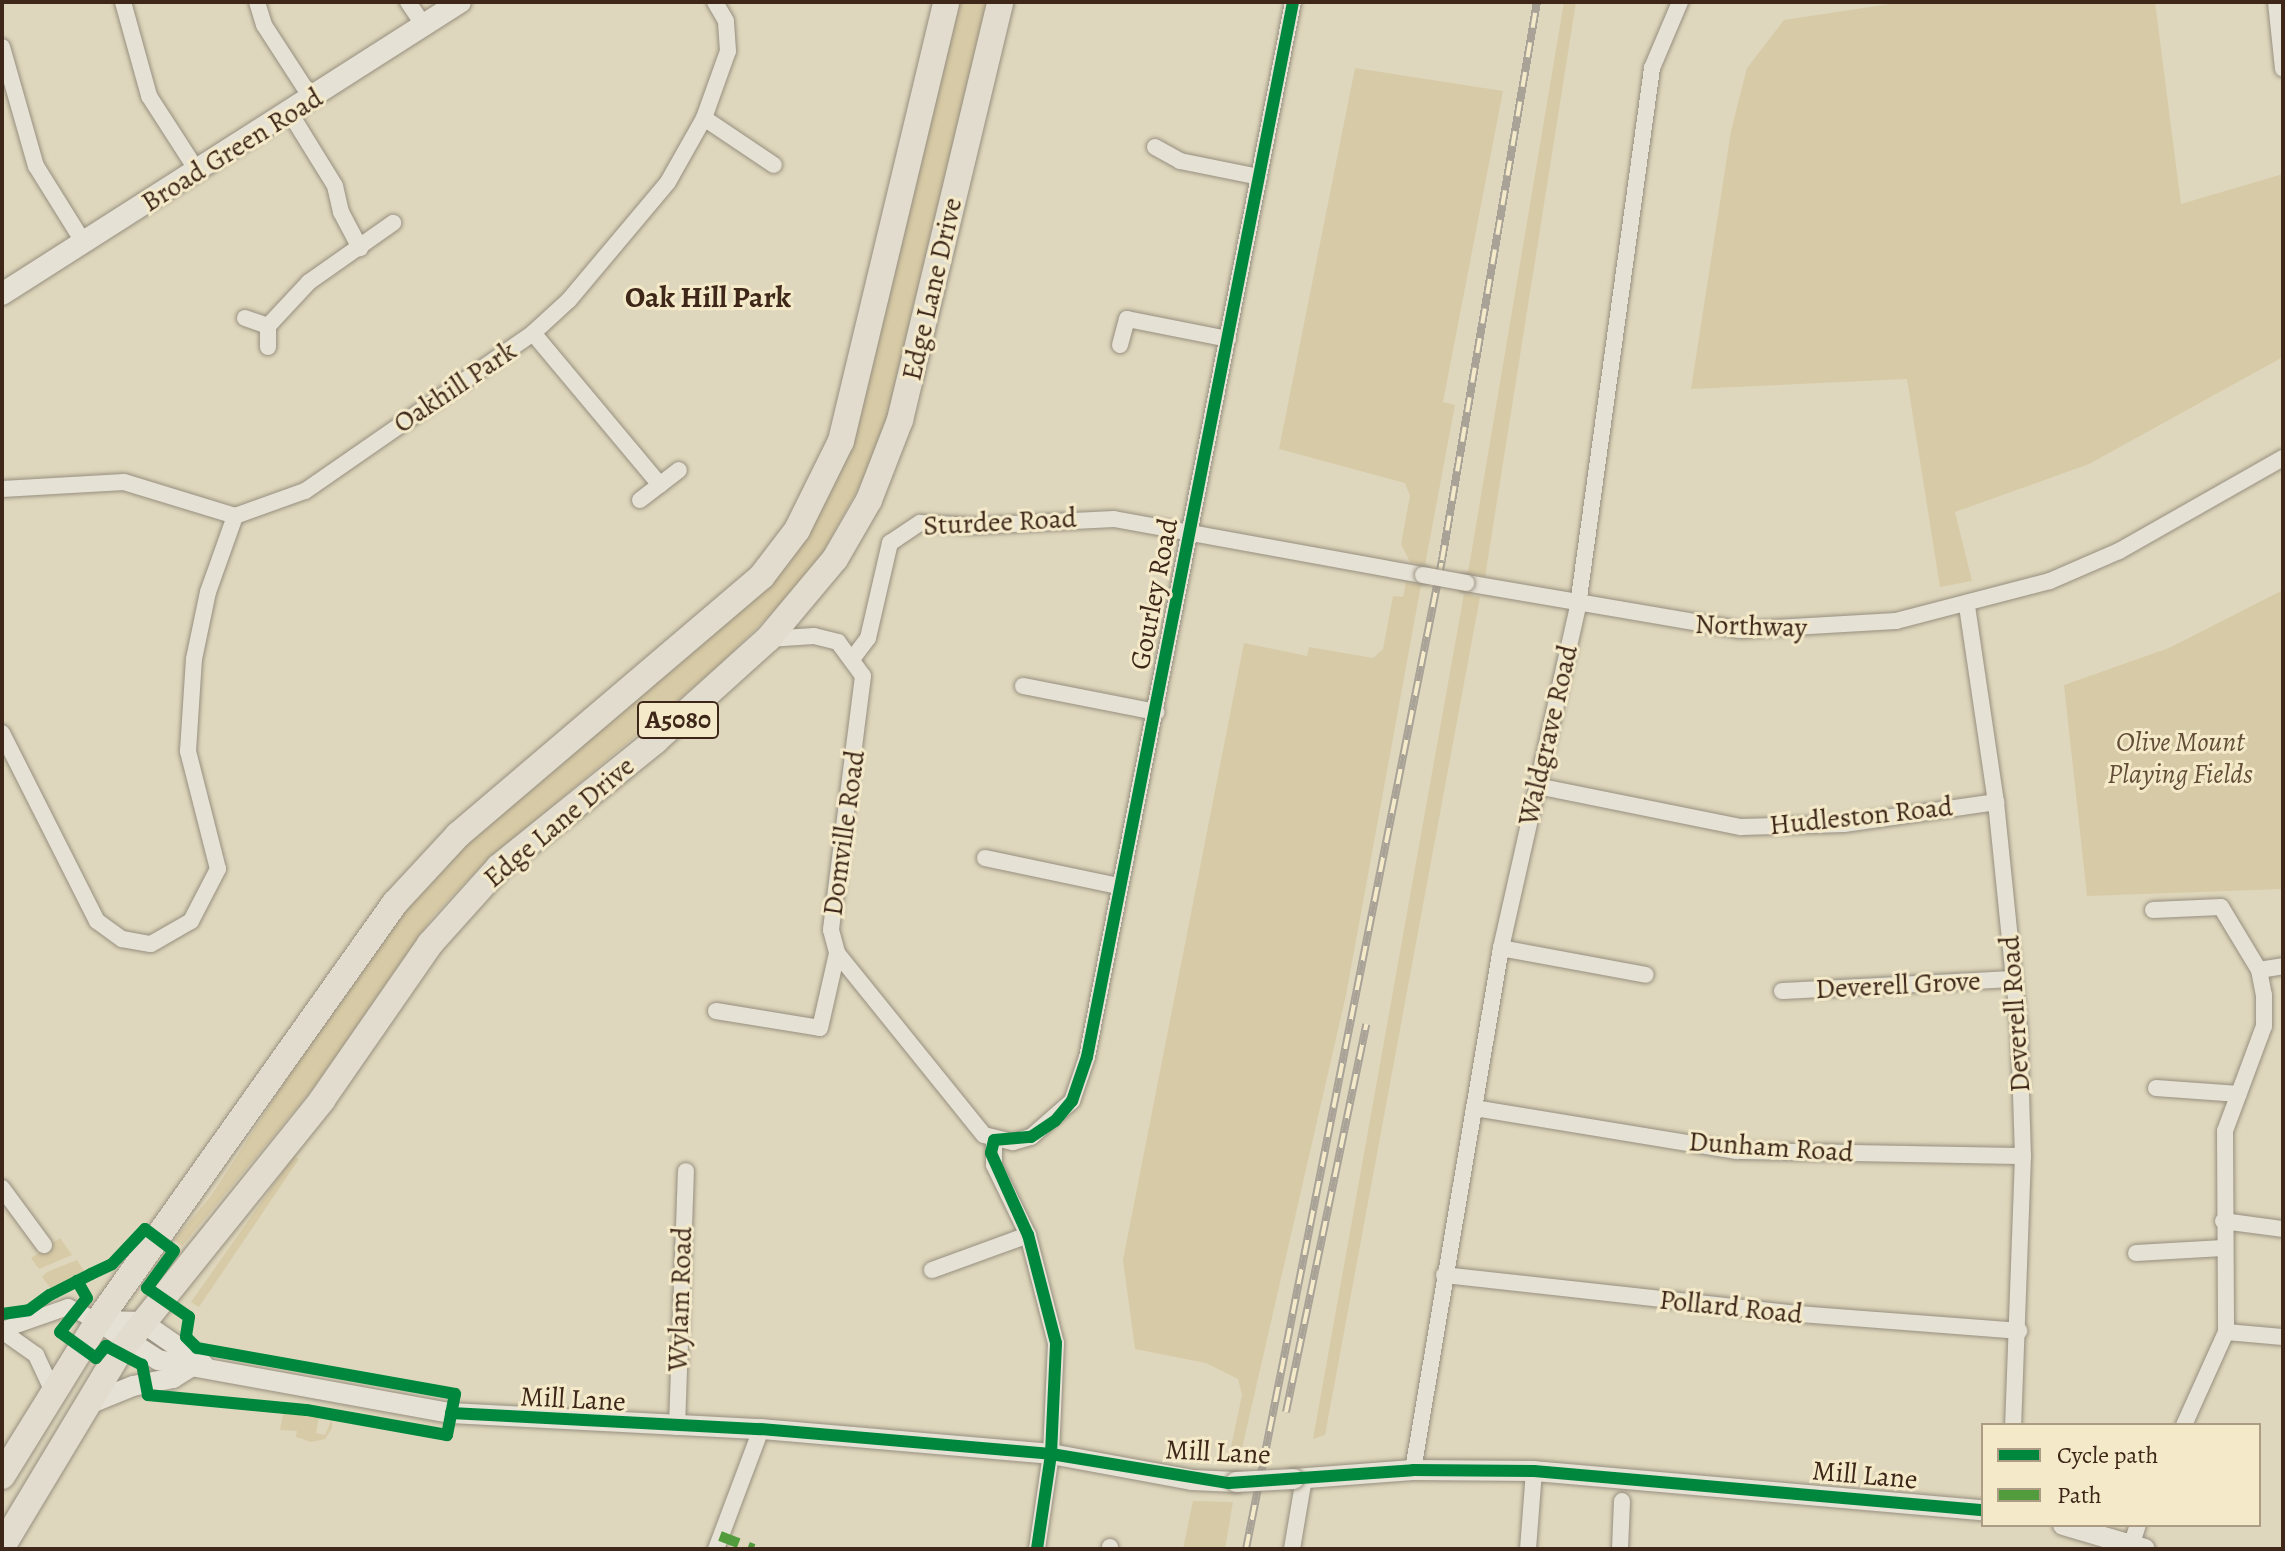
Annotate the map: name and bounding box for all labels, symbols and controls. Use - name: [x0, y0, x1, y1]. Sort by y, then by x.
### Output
- street label: Broad Green Road: [135, 81, 329, 219]
- street label: Edge Lane Drive: [895, 194, 969, 384]
- district label: Oak Hill Park: [625, 279, 791, 315]
- street label: Oakhill Park: [387, 334, 523, 440]
- street label: Sturdee Road: [922, 501, 1078, 543]
- street label: Gourley Road: [1123, 515, 1185, 673]
- street label: Northway: [1694, 607, 1808, 645]
- street label: Waldgrave Road: [1511, 642, 1585, 828]
- road number: A5080: [636, 698, 720, 742]
- park label: Olive Mount Playing Fields: [2107, 725, 2253, 791]
- street label: Domville Road: [816, 748, 872, 918]
- street label: Edge Lane Drive: [477, 749, 641, 895]
- street label: Hudleston Road: [1768, 790, 1954, 842]
- street label: Deverell Road: [1993, 934, 2037, 1094]
- street label: Deverell Grove: [1814, 964, 1982, 1006]
- street label: Dunham Road: [1687, 1124, 1855, 1170]
- street label: Wylam Road: [661, 1226, 699, 1372]
- street label: Pollard Road: [1658, 1283, 1804, 1331]
- street label: Mill Lane: [519, 1379, 627, 1419]
- legend: [1981, 1423, 2261, 1527]
- street label: Mill Lane: [1164, 1432, 1272, 1472]
- text: Cycle path: [2057, 1439, 2158, 1471]
- street label: Mill Lane: [1811, 1454, 1919, 1496]
- text: Path: [2057, 1479, 2102, 1511]

